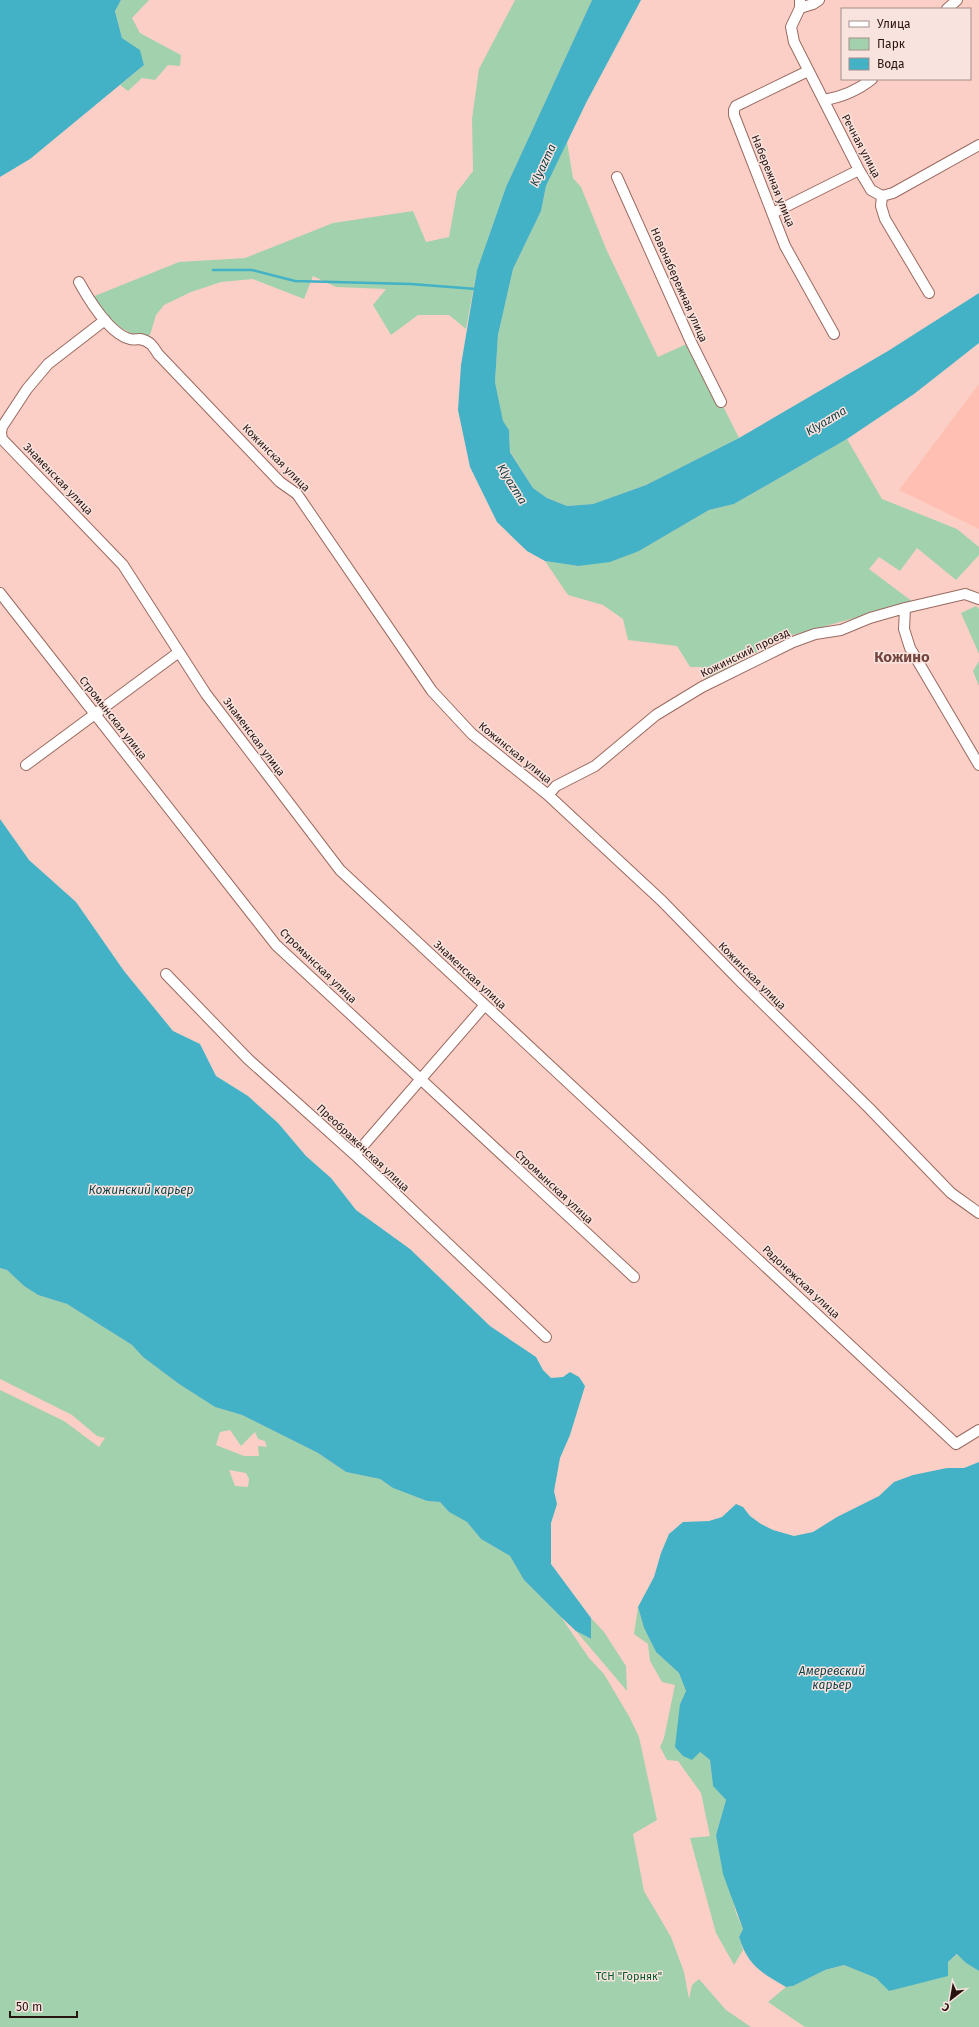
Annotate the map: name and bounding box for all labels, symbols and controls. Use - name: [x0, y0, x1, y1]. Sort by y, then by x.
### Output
- legend: [841, 8, 971, 80]
- text: Улица: [877, 17, 911, 31]
- text: Парк: [877, 37, 906, 51]
- text: Вода: [877, 57, 904, 71]
- street label: Речная улица: [839, 112, 883, 180]
- street label: Набережная улица: [749, 133, 797, 229]
- water label: Klyazma: [527, 141, 559, 188]
- street label: Новонабережная улица: [648, 226, 710, 344]
- water label: Klyazma: [803, 403, 849, 439]
- street label: Кожинская улица: [240, 422, 312, 494]
- street label: Знаменская улица: [20, 440, 96, 518]
- water label: Klyazma: [494, 461, 530, 507]
- street label: Кожинский проезд: [698, 626, 792, 680]
- district label: Кожино: [874, 648, 930, 666]
- street label: Стромынская улица: [77, 674, 150, 762]
- street label: Знаменская улица: [220, 695, 288, 779]
- street label: Кожинская улица: [476, 720, 554, 786]
- street label: Стромынская улица: [277, 926, 359, 1006]
- street label: Знаменская улица: [431, 938, 509, 1012]
- street label: Кожинская улица: [716, 940, 788, 1012]
- street label: Преображенская улица: [314, 1102, 412, 1194]
- street label: Стромынская улица: [512, 1147, 596, 1227]
- water label: Кожинский карьер: [89, 1183, 193, 1197]
- street label: Радонежская улица: [760, 1243, 842, 1321]
- water label: Амеревский карьер: [798, 1664, 865, 1692]
- park label: ТСН "Горняк": [596, 1970, 662, 1983]
- north arrow: [931, 1979, 971, 2019]
- scale bar: [10, 1993, 77, 2019]
- text: 50 m: [16, 2000, 42, 2014]
- text: С: [939, 2000, 952, 2014]

